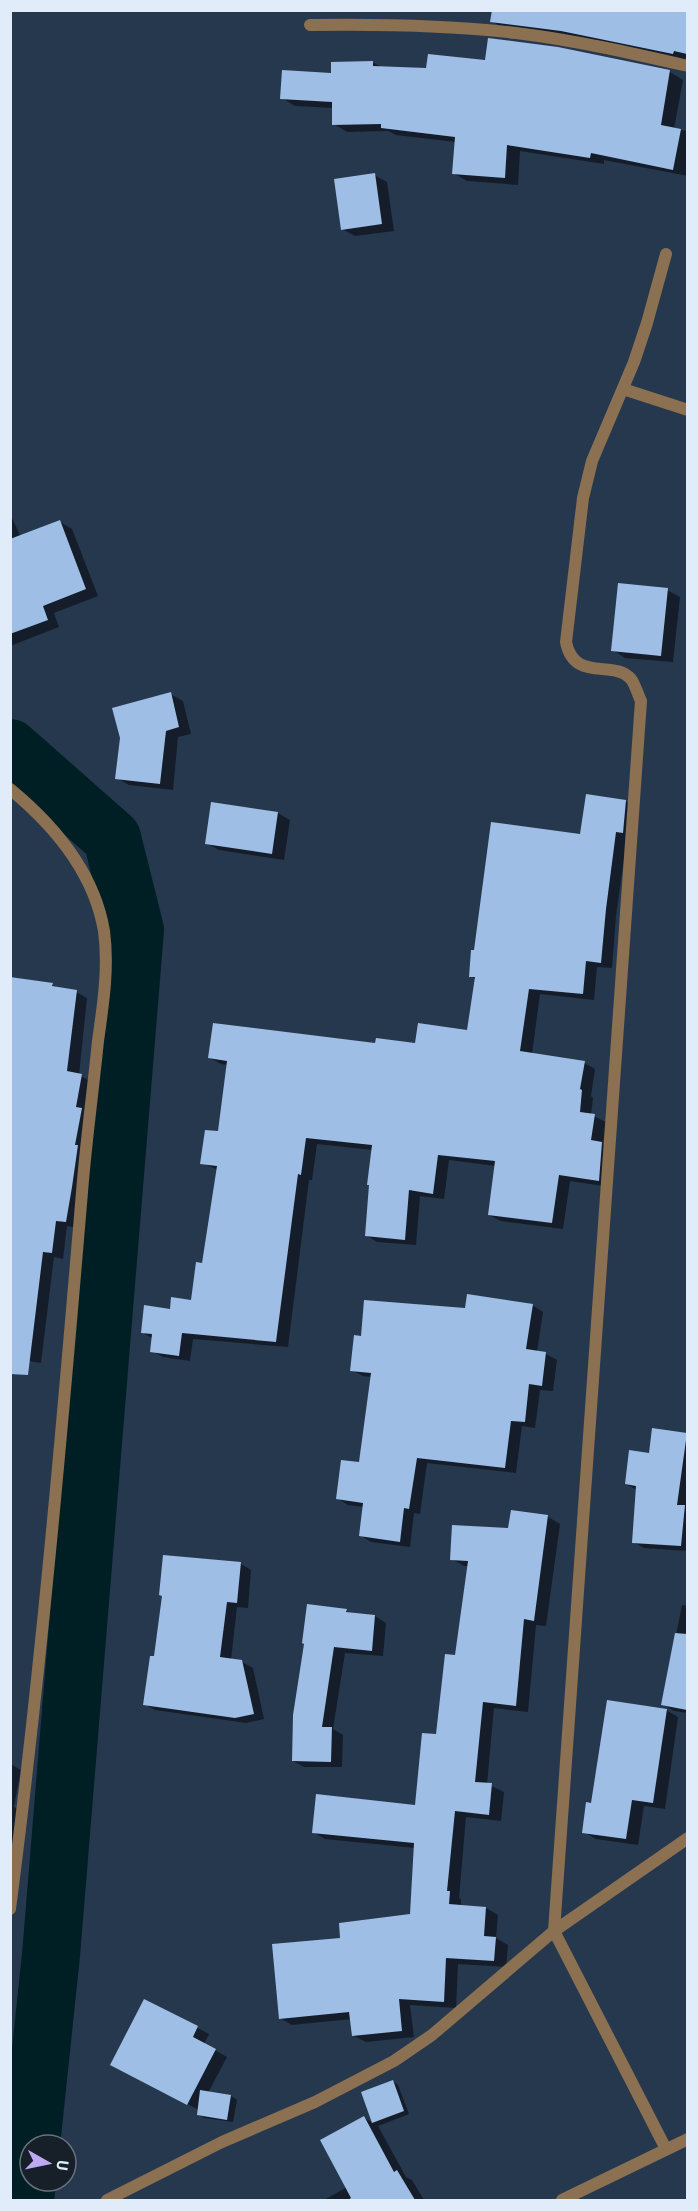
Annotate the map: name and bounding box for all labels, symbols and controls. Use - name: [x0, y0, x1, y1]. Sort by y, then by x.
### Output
- north arrow: [18, 2133, 78, 2193]
- text: U: [53, 2159, 73, 2172]

